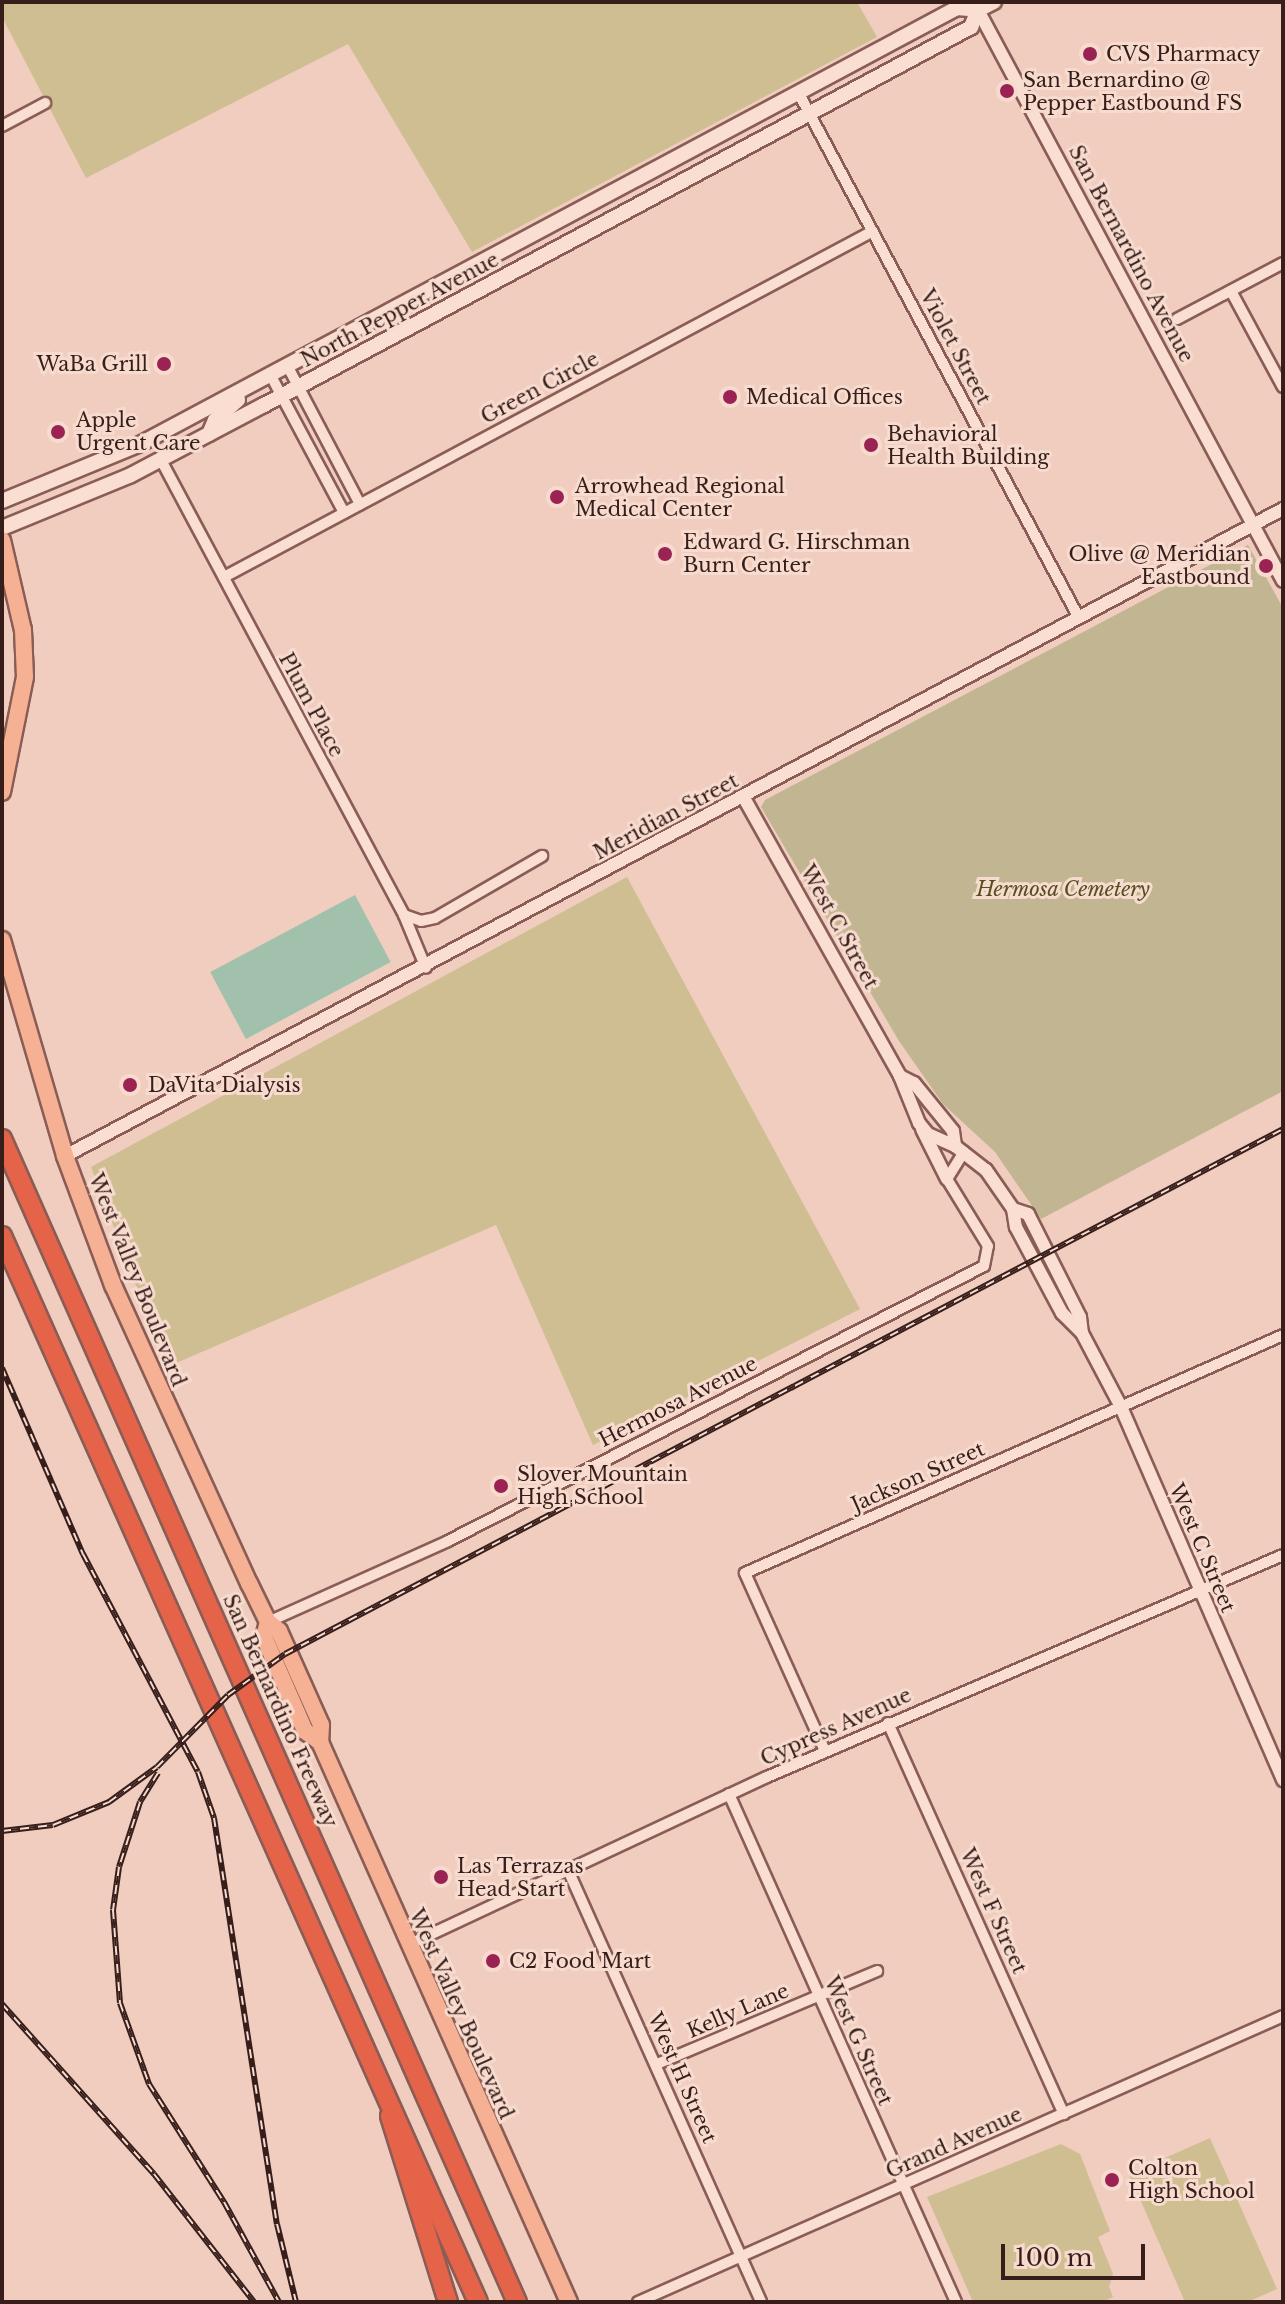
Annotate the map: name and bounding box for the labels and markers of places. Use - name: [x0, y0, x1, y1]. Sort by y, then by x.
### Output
- place label: CVS Pharmacy: [1106, 42, 1260, 66]
- marker: CVS Pharmacy: [1081, 45, 1099, 63]
- place label: San Bernardino @ Pepper Eastbound FS: [1023, 68, 1243, 115]
- marker: San Bernardino @ Pepper Eastbound FS: [998, 82, 1016, 100]
- place label: WaBa Grill: [36, 352, 148, 376]
- marker: WaBa Grill: [155, 355, 173, 373]
- place label: Medical Offices: [746, 385, 903, 409]
- marker: Medical Offices: [721, 388, 739, 406]
- place label: Apple Urgent Care: [76, 408, 200, 455]
- marker: Apple Urgent Care: [47, 421, 69, 443]
- place label: Behavioral Health Building: [887, 422, 1049, 469]
- marker: Behavioral Health Building: [862, 436, 880, 454]
- place label: Arrowhead Regional Medical Center: [575, 474, 785, 521]
- marker: Arrowhead Regional Medical Center: [546, 486, 568, 508]
- place label: Edward G. Hirschman Burn Center: [683, 530, 910, 577]
- place label: Olive @ Meridian Eastbound: [1069, 542, 1250, 589]
- marker: Edward G. Hirschman Burn Center: [654, 543, 676, 565]
- marker: Olive @ Meridian Eastbound: [1257, 557, 1275, 575]
- place label: DaVita Dialysis: [148, 1073, 301, 1097]
- marker: DaVita Dialysis: [119, 1074, 141, 1096]
- place label: Slover Mountain High School: [517, 1462, 688, 1509]
- marker: Slover Mountain High School: [492, 1477, 510, 1495]
- place label: Las Terrazas Head Start: [457, 1854, 584, 1901]
- marker: Las Terrazas Head Start: [432, 1868, 450, 1886]
- place label: C2 Food Mart: [509, 1949, 651, 1973]
- marker: C2 Food Mart: [484, 1952, 502, 1970]
- place label: Colton High School: [1128, 2156, 1255, 2203]
- marker: Colton High School: [1103, 2171, 1121, 2189]

